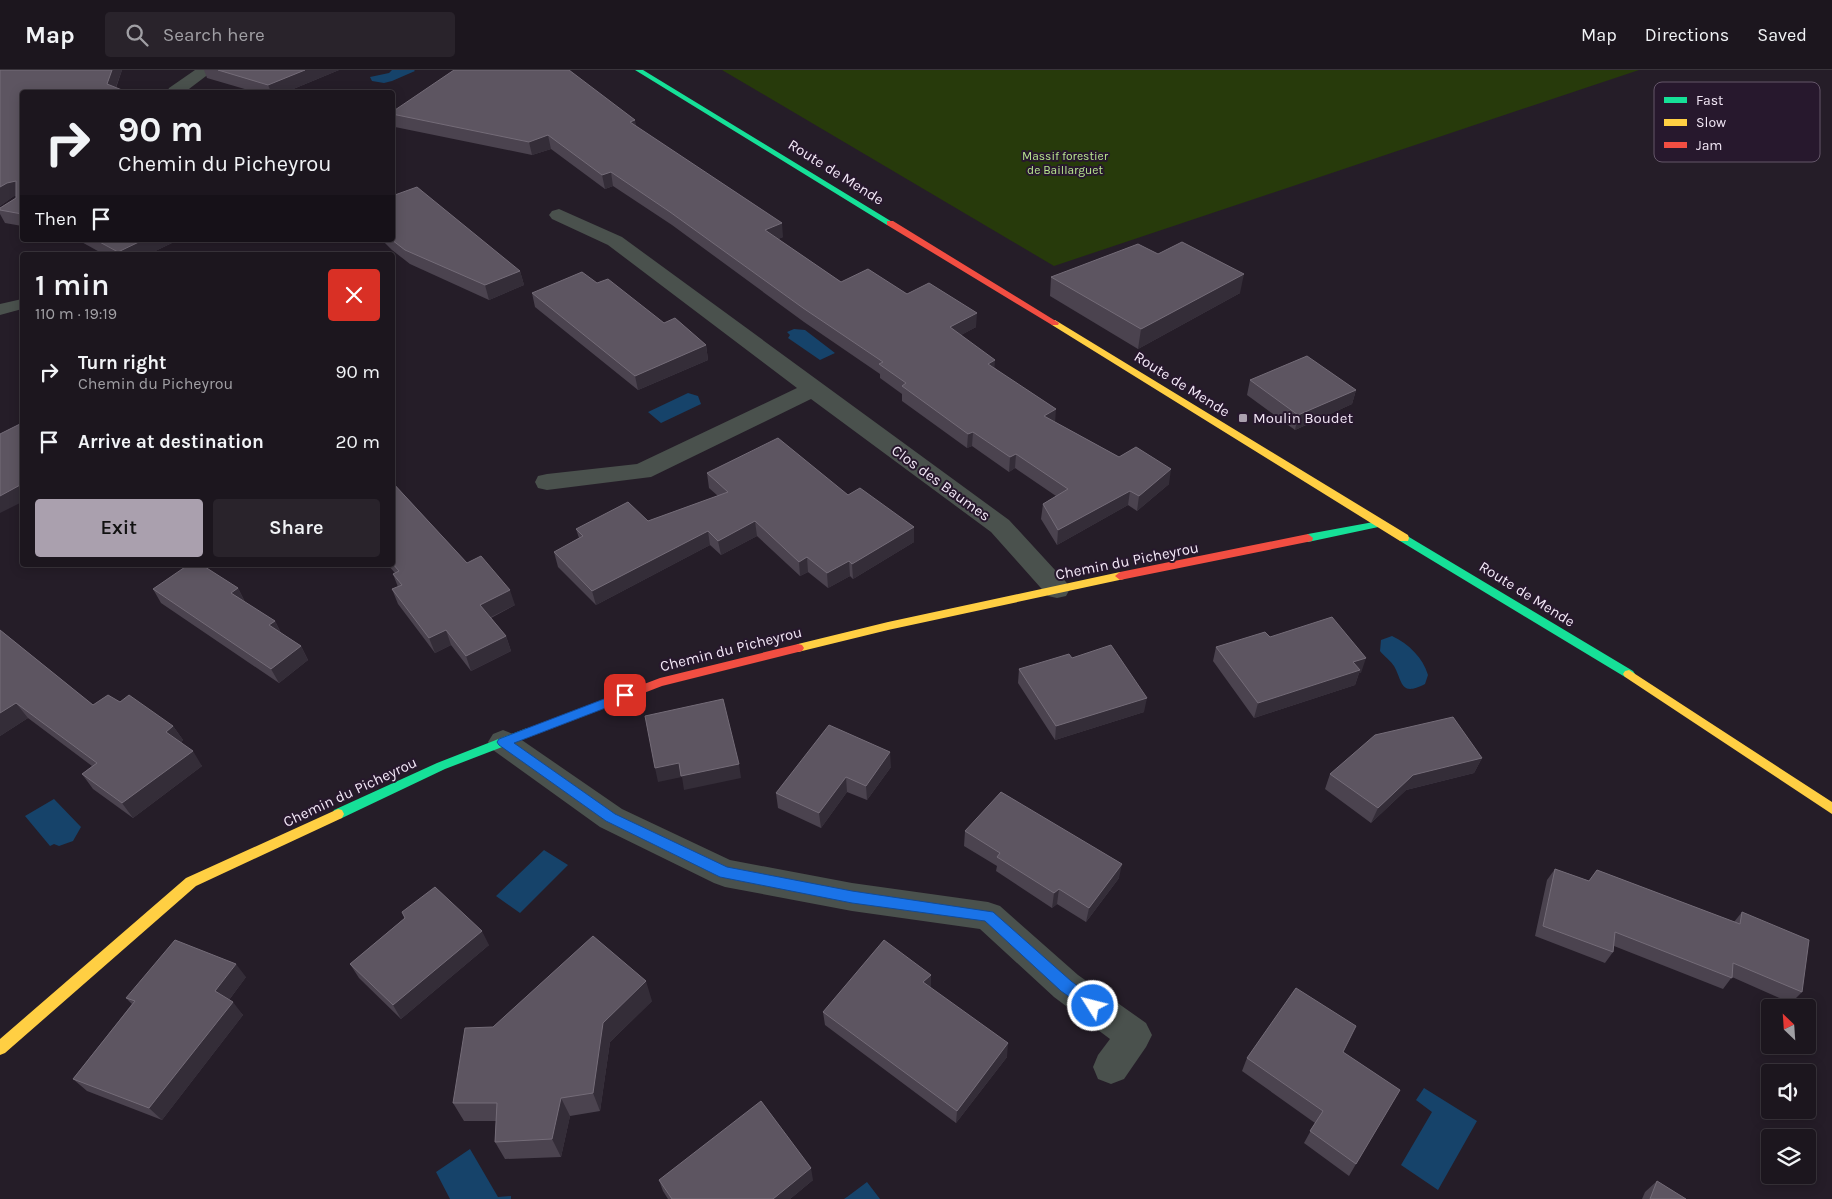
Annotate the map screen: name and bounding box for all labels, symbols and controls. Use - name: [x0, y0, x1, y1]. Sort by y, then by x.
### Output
- search box: [105, 12, 455, 57]
- text: Map: [25, 21, 75, 49]
- icon: search: [123, 21, 151, 49]
- text: Search here: [163, 24, 265, 46]
- text: Map: [1581, 24, 1617, 46]
- text: Directions: [1645, 24, 1729, 46]
- text: Saved: [1757, 24, 1807, 46]
- legend: [1654, 82, 1820, 162]
- text: Fast: [1696, 92, 1723, 109]
- text: 90 m: [118, 109, 204, 150]
- icon: right: [35, 110, 100, 175]
- text: Slow: [1696, 114, 1726, 131]
- street label: Route de Mende: [785, 135, 887, 209]
- text: Jam: [1696, 137, 1722, 154]
- park label: Massif forestier de Baillarguet: [1022, 149, 1109, 177]
- text: Chemin du Picheyrou: [118, 151, 331, 177]
- icon: arrive: [87, 205, 115, 233]
- text: Then: [35, 208, 77, 230]
- text: 1 min: [35, 267, 109, 303]
- button: close: [328, 269, 380, 321]
- text: 110 m · 19:19: [35, 304, 117, 323]
- street label: Route de Mende: [1131, 347, 1233, 421]
- text: Turn right: [78, 352, 167, 374]
- icon: right: [35, 358, 63, 386]
- text: 90 m: [335, 361, 380, 383]
- text: Chemin du Picheyrou: [78, 374, 233, 393]
- place label: Moulin Boudet: [1253, 409, 1353, 427]
- marker: Moulin Boudet: [1237, 412, 1249, 424]
- icon: arrive: [35, 428, 63, 456]
- text: Arrive at destination: [78, 431, 264, 453]
- text: 20 m: [335, 431, 380, 453]
- street label: Clos des Baumes: [888, 441, 994, 525]
- button: Exit: [35, 499, 203, 557]
- button: Share: [213, 499, 380, 557]
- street label: Chemin du Picheyrou: [1054, 538, 1200, 584]
- street label: Route de Mende: [1476, 557, 1578, 631]
- street label: Chemin du Picheyrou: [658, 623, 804, 675]
- pin: [604, 674, 646, 716]
- icon: arrive: [611, 681, 639, 709]
- street label: Chemin du Picheyrou: [280, 753, 420, 831]
- position arrow: [1066, 979, 1118, 1031]
- north arrow: [1761, 999, 1816, 1054]
- map controls: [1761, 999, 1816, 1184]
- button: sound: [1761, 1064, 1816, 1119]
- button: layers: [1761, 1129, 1816, 1184]

